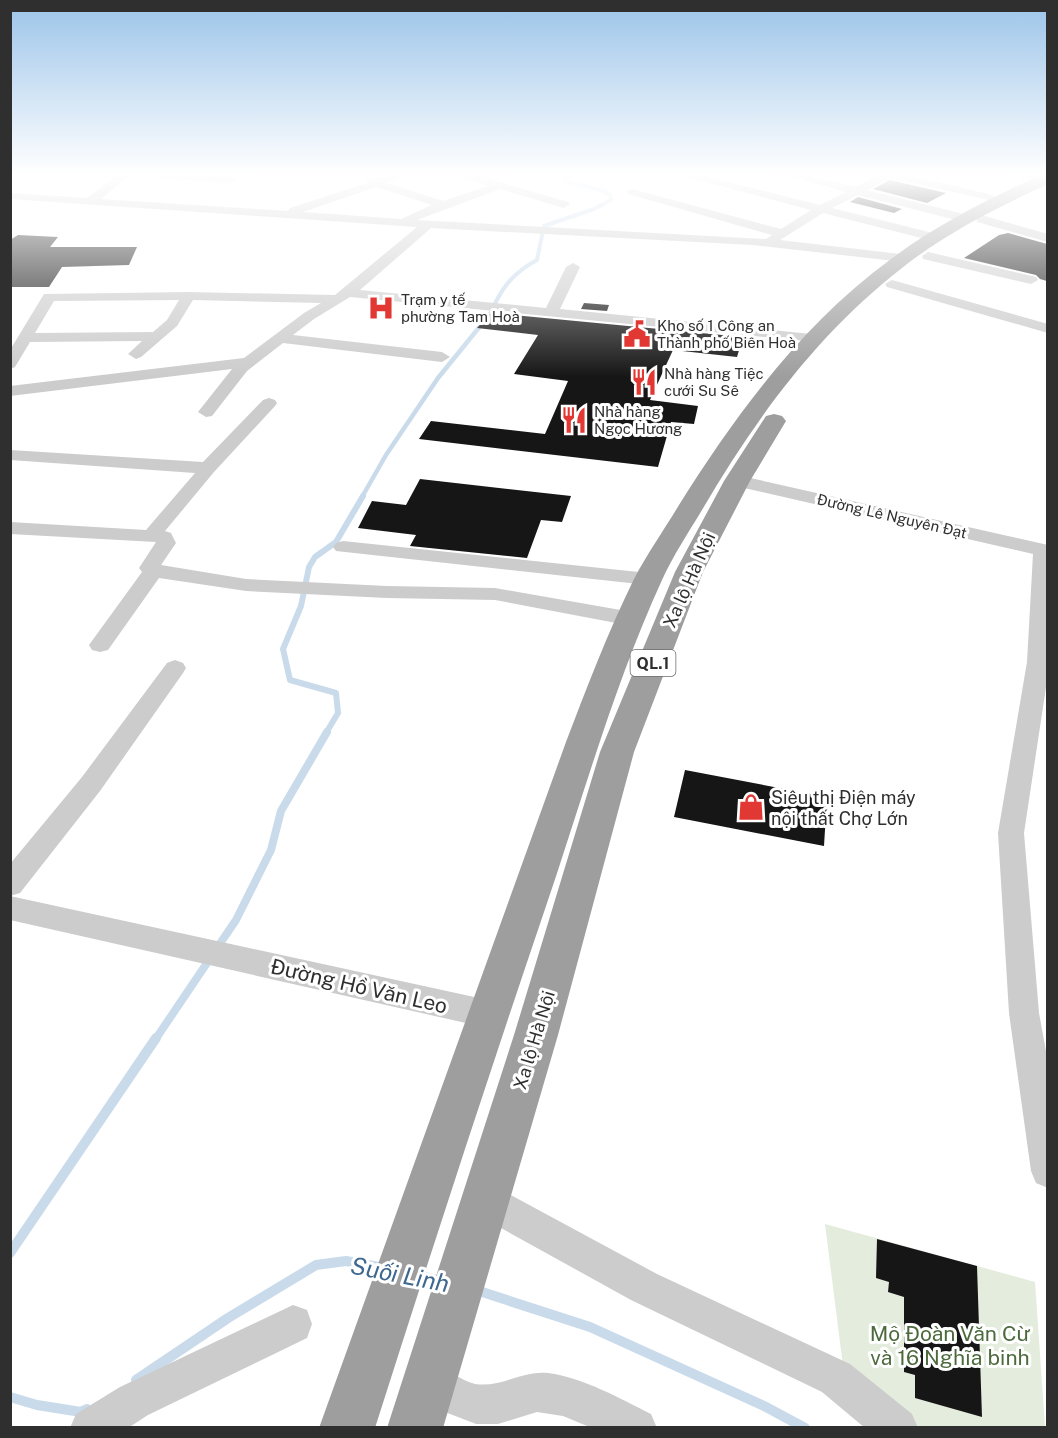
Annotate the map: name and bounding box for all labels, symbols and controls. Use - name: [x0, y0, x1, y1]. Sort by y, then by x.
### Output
- place label: Trạm y tế phường Tam Hoà: [401, 291, 520, 325]
- hospital icon: Trạm y tế phường Tam Hoà: [366, 293, 396, 323]
- place label: Kho số 1 Công an Thành phố Biên Hoà: [657, 317, 796, 351]
- public building icon: Kho số 1 Công an Thành phố Biên Hoà: [622, 319, 652, 349]
- place label: Nhà hàng Tiệc cưới Su Sê: [664, 365, 764, 399]
- restaurant icon: Nhà hàng Tiệc cưới Su Sê: [629, 367, 659, 397]
- place label: Nhà hàng Ngọc Hương: [594, 403, 682, 437]
- restaurant icon: Nhà hàng Ngọc Hương: [559, 405, 589, 435]
- street label: Đường Lê Nguyên Đạt: [815, 490, 969, 542]
- street label: Xa lộ Hà Nội: [659, 529, 719, 631]
- road number: QL.1: [630, 650, 676, 676]
- place label: Siêu thị Điện máy nội thất Chợ Lớn: [771, 787, 916, 829]
- shop icon: Siêu thị Điện máy nội thất Chợ Lớn: [736, 792, 766, 822]
- street label: Đường Hồ Văn Leo: [268, 953, 450, 1019]
- street label: Xa lộ Hà Nội: [509, 988, 559, 1092]
- water label: Suối Linh: [348, 1251, 452, 1297]
- park label: Mộ Đoàn Văn Cừ và 16 Nghĩa binh: [870, 1321, 1031, 1370]

